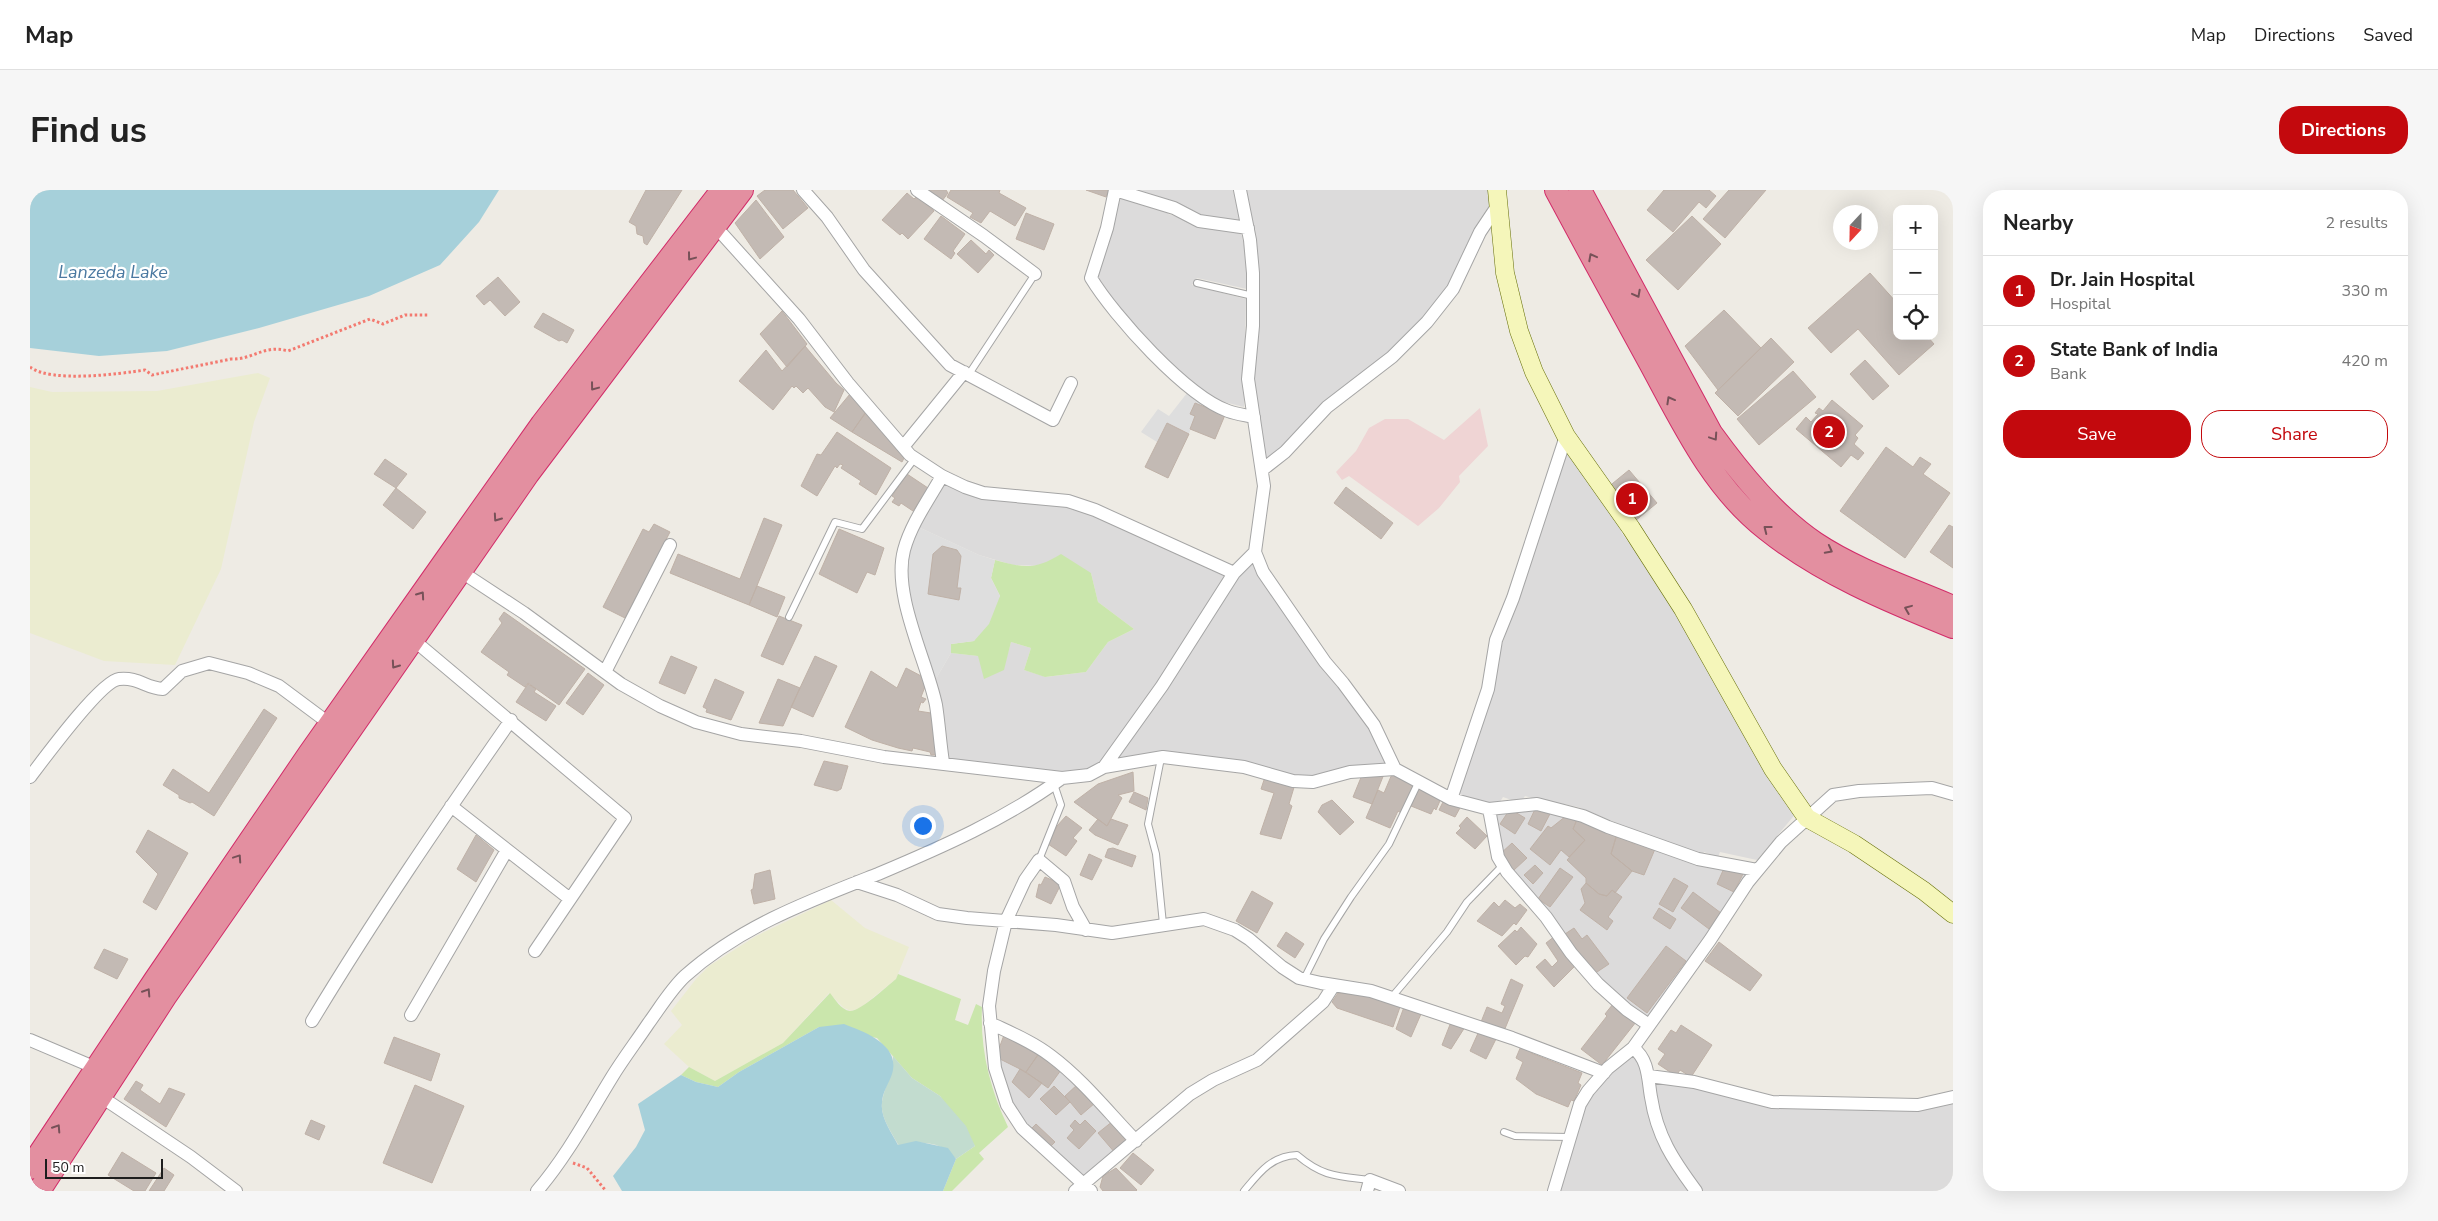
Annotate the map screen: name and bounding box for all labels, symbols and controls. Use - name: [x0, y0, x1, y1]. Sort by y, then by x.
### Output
- text: Map: [25, 19, 73, 51]
- text: Map: [2191, 23, 2226, 47]
- text: Directions: [2254, 23, 2335, 47]
- text: Saved: [2363, 23, 2413, 47]
- button: Directions: [2279, 106, 2408, 154]
- text: Find us: [30, 107, 147, 154]
- north arrow: [1833, 205, 1878, 250]
- map controls: [1893, 205, 1938, 340]
- button: +: [1893, 205, 1938, 250]
- text: Nearby: [2003, 209, 2073, 237]
- text: 2 results: [2326, 212, 2388, 234]
- button: −: [1893, 250, 1938, 295]
- one-way arrow: [689, 251, 697, 260]
- one-way arrow: [1588, 254, 1598, 263]
- water label: Lanzeda Lake: [58, 260, 168, 284]
- text: Dr. Jain Hospital: [2050, 267, 2194, 293]
- text: 1: [2014, 280, 2024, 302]
- text: 330 m: [2341, 280, 2388, 302]
- one-way arrow: [1631, 289, 1641, 298]
- text: Hospital: [2050, 293, 2111, 315]
- button: locate: [1893, 295, 1938, 340]
- text: State Bank of India: [2050, 337, 2218, 363]
- text: 2: [2014, 350, 2024, 372]
- text: 420 m: [2341, 350, 2388, 372]
- text: Bank: [2050, 363, 2086, 385]
- one-way arrow: [591, 381, 599, 390]
- one-way arrow: [1666, 396, 1676, 405]
- button: Save: [2003, 410, 2191, 458]
- button: Share: [2201, 410, 2388, 458]
- pin: 2: [1813, 413, 1845, 451]
- one-way arrow: [1708, 431, 1717, 441]
- pin: 1: [1616, 480, 1648, 518]
- one-way arrow: [494, 512, 504, 521]
- one-way arrow: [1763, 526, 1773, 535]
- one-way arrow: [1824, 544, 1833, 554]
- one-way arrow: [415, 592, 424, 601]
- one-way arrow: [1904, 604, 1913, 615]
- one-way arrow: [392, 660, 401, 669]
- your location: [910, 813, 936, 839]
- one-way arrow: [232, 854, 241, 864]
- one-way arrow: [140, 989, 150, 998]
- one-way arrow: [51, 1124, 60, 1134]
- scale bar: [45, 1156, 162, 1179]
- text: 50 m: [52, 1158, 84, 1177]

